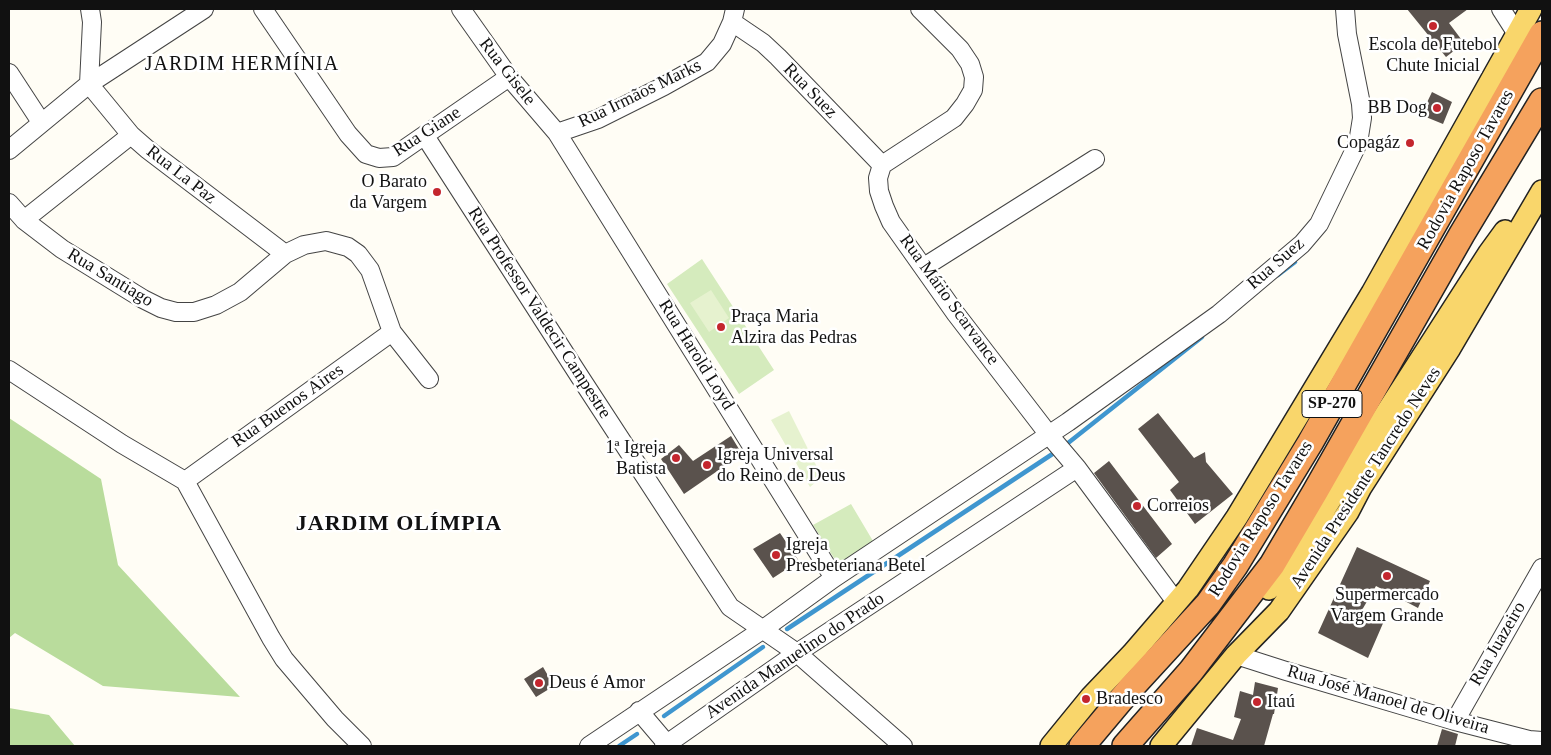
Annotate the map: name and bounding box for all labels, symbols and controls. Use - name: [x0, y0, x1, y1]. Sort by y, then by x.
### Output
- marker: Escola de Futebol Chute Inicial: [1427, 20, 1439, 32]
- street label: Rua Gisele: [474, 34, 540, 110]
- place label: Escola de Futebol Chute Inicial: [1369, 34, 1497, 76]
- district label: JARDIM HERMÍNIA: [143, 53, 341, 77]
- street label: Rua Irmãos Marks: [575, 55, 705, 133]
- street label: Rua Suez: [778, 59, 842, 123]
- street label: Rodovia Raposo Tavares: [1413, 86, 1519, 254]
- place label: BB Dog: [1367, 97, 1427, 119]
- street label: Rua Giane: [389, 102, 465, 162]
- marker: BB Dog: [1431, 102, 1443, 114]
- place label: Copagáz: [1337, 132, 1400, 154]
- marker: Copagáz: [1404, 137, 1416, 149]
- street label: Rua La Paz: [142, 141, 220, 209]
- place label: O Barato da Vargem: [350, 171, 427, 213]
- marker: O Barato da Vargem: [431, 186, 443, 198]
- street label: Rua Professor Valdecir Campestre: [463, 203, 615, 423]
- street label: Rua Mário Scarvance: [894, 231, 1004, 369]
- street label: Rua Suez: [1243, 233, 1309, 295]
- street label: Rua Santiago: [63, 244, 157, 312]
- street label: Rua Harold Loyd: [653, 296, 739, 414]
- place label: Praça Maria Alzira das Pedras: [731, 306, 857, 348]
- marker: Praça Maria Alzira das Pedras: [715, 321, 727, 333]
- street label: Rua Buenos Aires: [228, 360, 348, 452]
- street label: Avenida Presidente Tancredo Neves: [1286, 363, 1446, 593]
- road number: SP-270: [1302, 390, 1362, 418]
- place label: 1ª Igreja Batista: [606, 437, 666, 479]
- street label: Rodovia Raposo Tavares: [1204, 437, 1318, 601]
- place label: Igreja Universal do Reino de Deus: [717, 444, 845, 486]
- marker: 1ª Igreja Batista: [670, 452, 682, 464]
- marker: Igreja Universal do Reino de Deus: [701, 459, 713, 471]
- place label: Correios: [1147, 495, 1209, 517]
- marker: Correios: [1131, 500, 1143, 512]
- district label: JARDIM OLÍMPIA: [294, 511, 504, 537]
- place label: Igreja Presbeteriana Betel: [786, 534, 925, 576]
- marker: Igreja Presbeteriana Betel: [770, 549, 782, 561]
- marker: Supermercado Vargem Grande: [1381, 570, 1393, 582]
- place label: Supermercado Vargem Grande: [1330, 584, 1444, 626]
- street label: Avenida Manuelino do Prado: [701, 588, 889, 724]
- street label: Rua Juazeiro: [1465, 598, 1531, 690]
- street label: Rua José Manoel de Oliveira: [1285, 661, 1491, 739]
- place label: Deus é Amor: [549, 672, 645, 694]
- marker: Deus é Amor: [533, 677, 545, 689]
- place label: Bradesco: [1096, 688, 1163, 710]
- place label: Itaú: [1267, 691, 1295, 713]
- marker: Bradesco: [1080, 693, 1092, 705]
- marker: Itaú: [1251, 696, 1263, 708]

